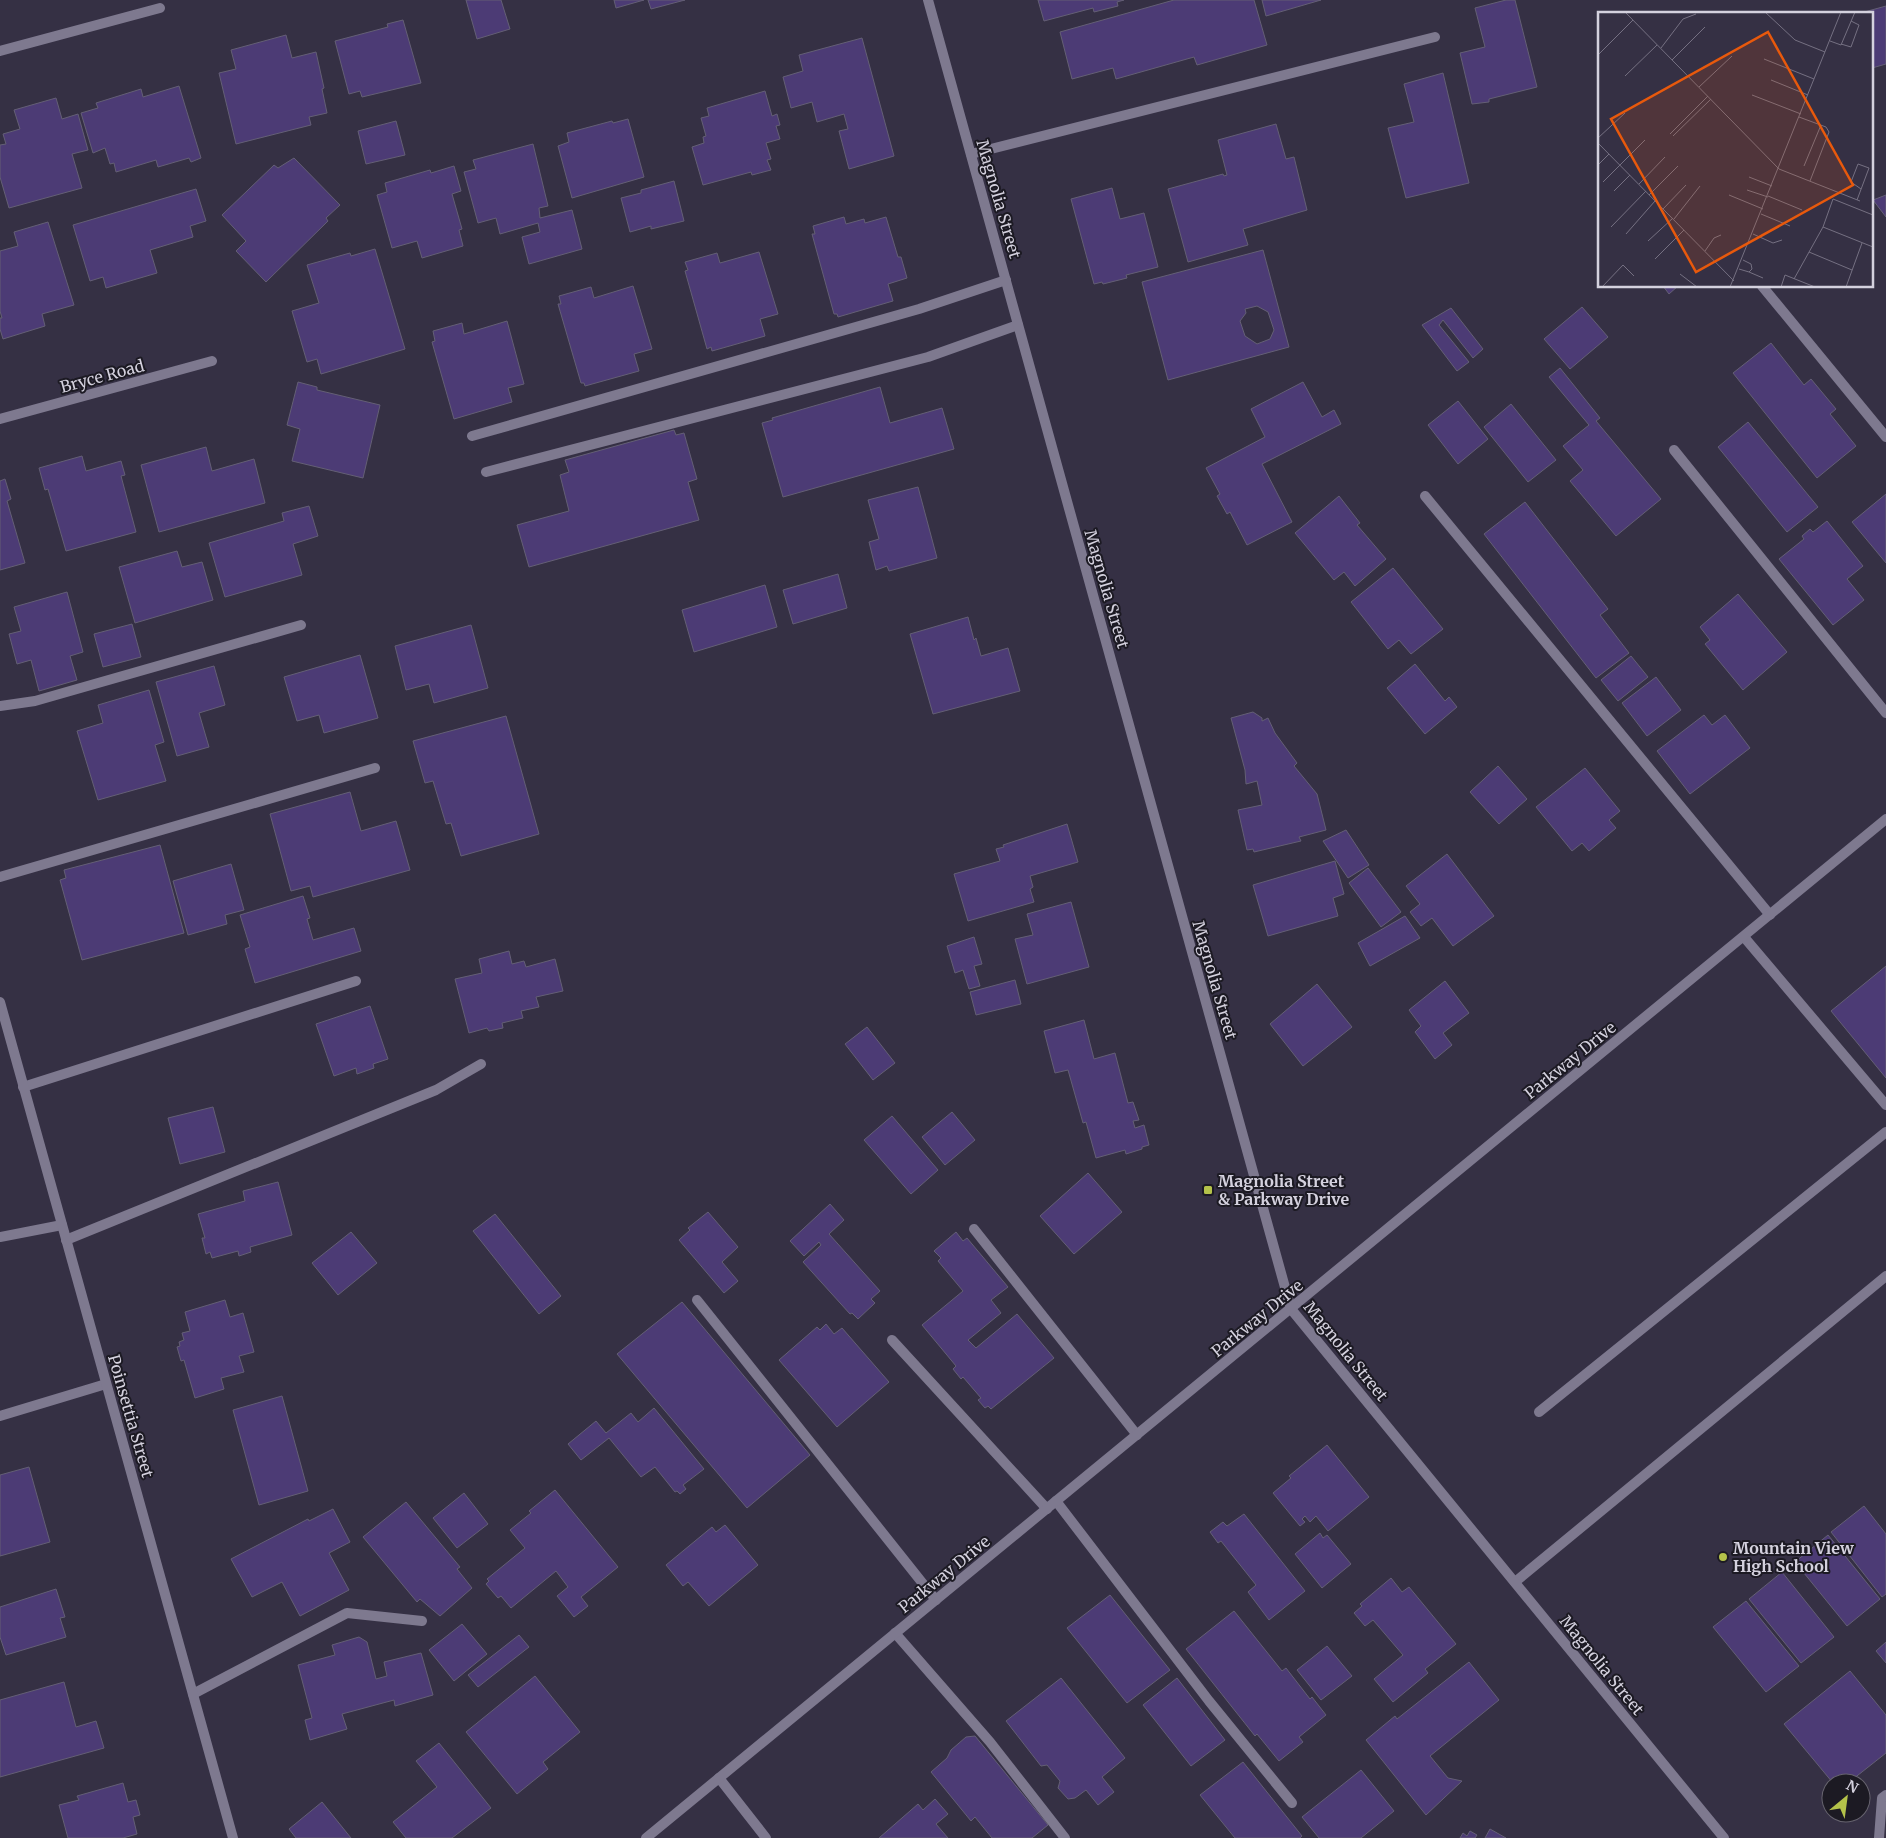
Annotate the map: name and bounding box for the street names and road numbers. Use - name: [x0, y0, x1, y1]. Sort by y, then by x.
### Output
- street label: Magnolia Street: [973, 137, 1026, 261]
- street label: Bryce Road: [58, 355, 147, 397]
- street label: Magnolia Street: [1081, 527, 1134, 651]
- street label: Magnolia Street: [1189, 918, 1242, 1042]
- street label: Parkway Drive: [1520, 1017, 1620, 1103]
- street label: Parkway Drive: [1207, 1275, 1307, 1361]
- street label: Magnolia Street: [1300, 1297, 1393, 1405]
- street label: Poinsettia Street: [104, 1352, 158, 1481]
- street label: Parkway Drive: [894, 1531, 994, 1617]
- street label: Magnolia Street: [1556, 1611, 1649, 1719]

